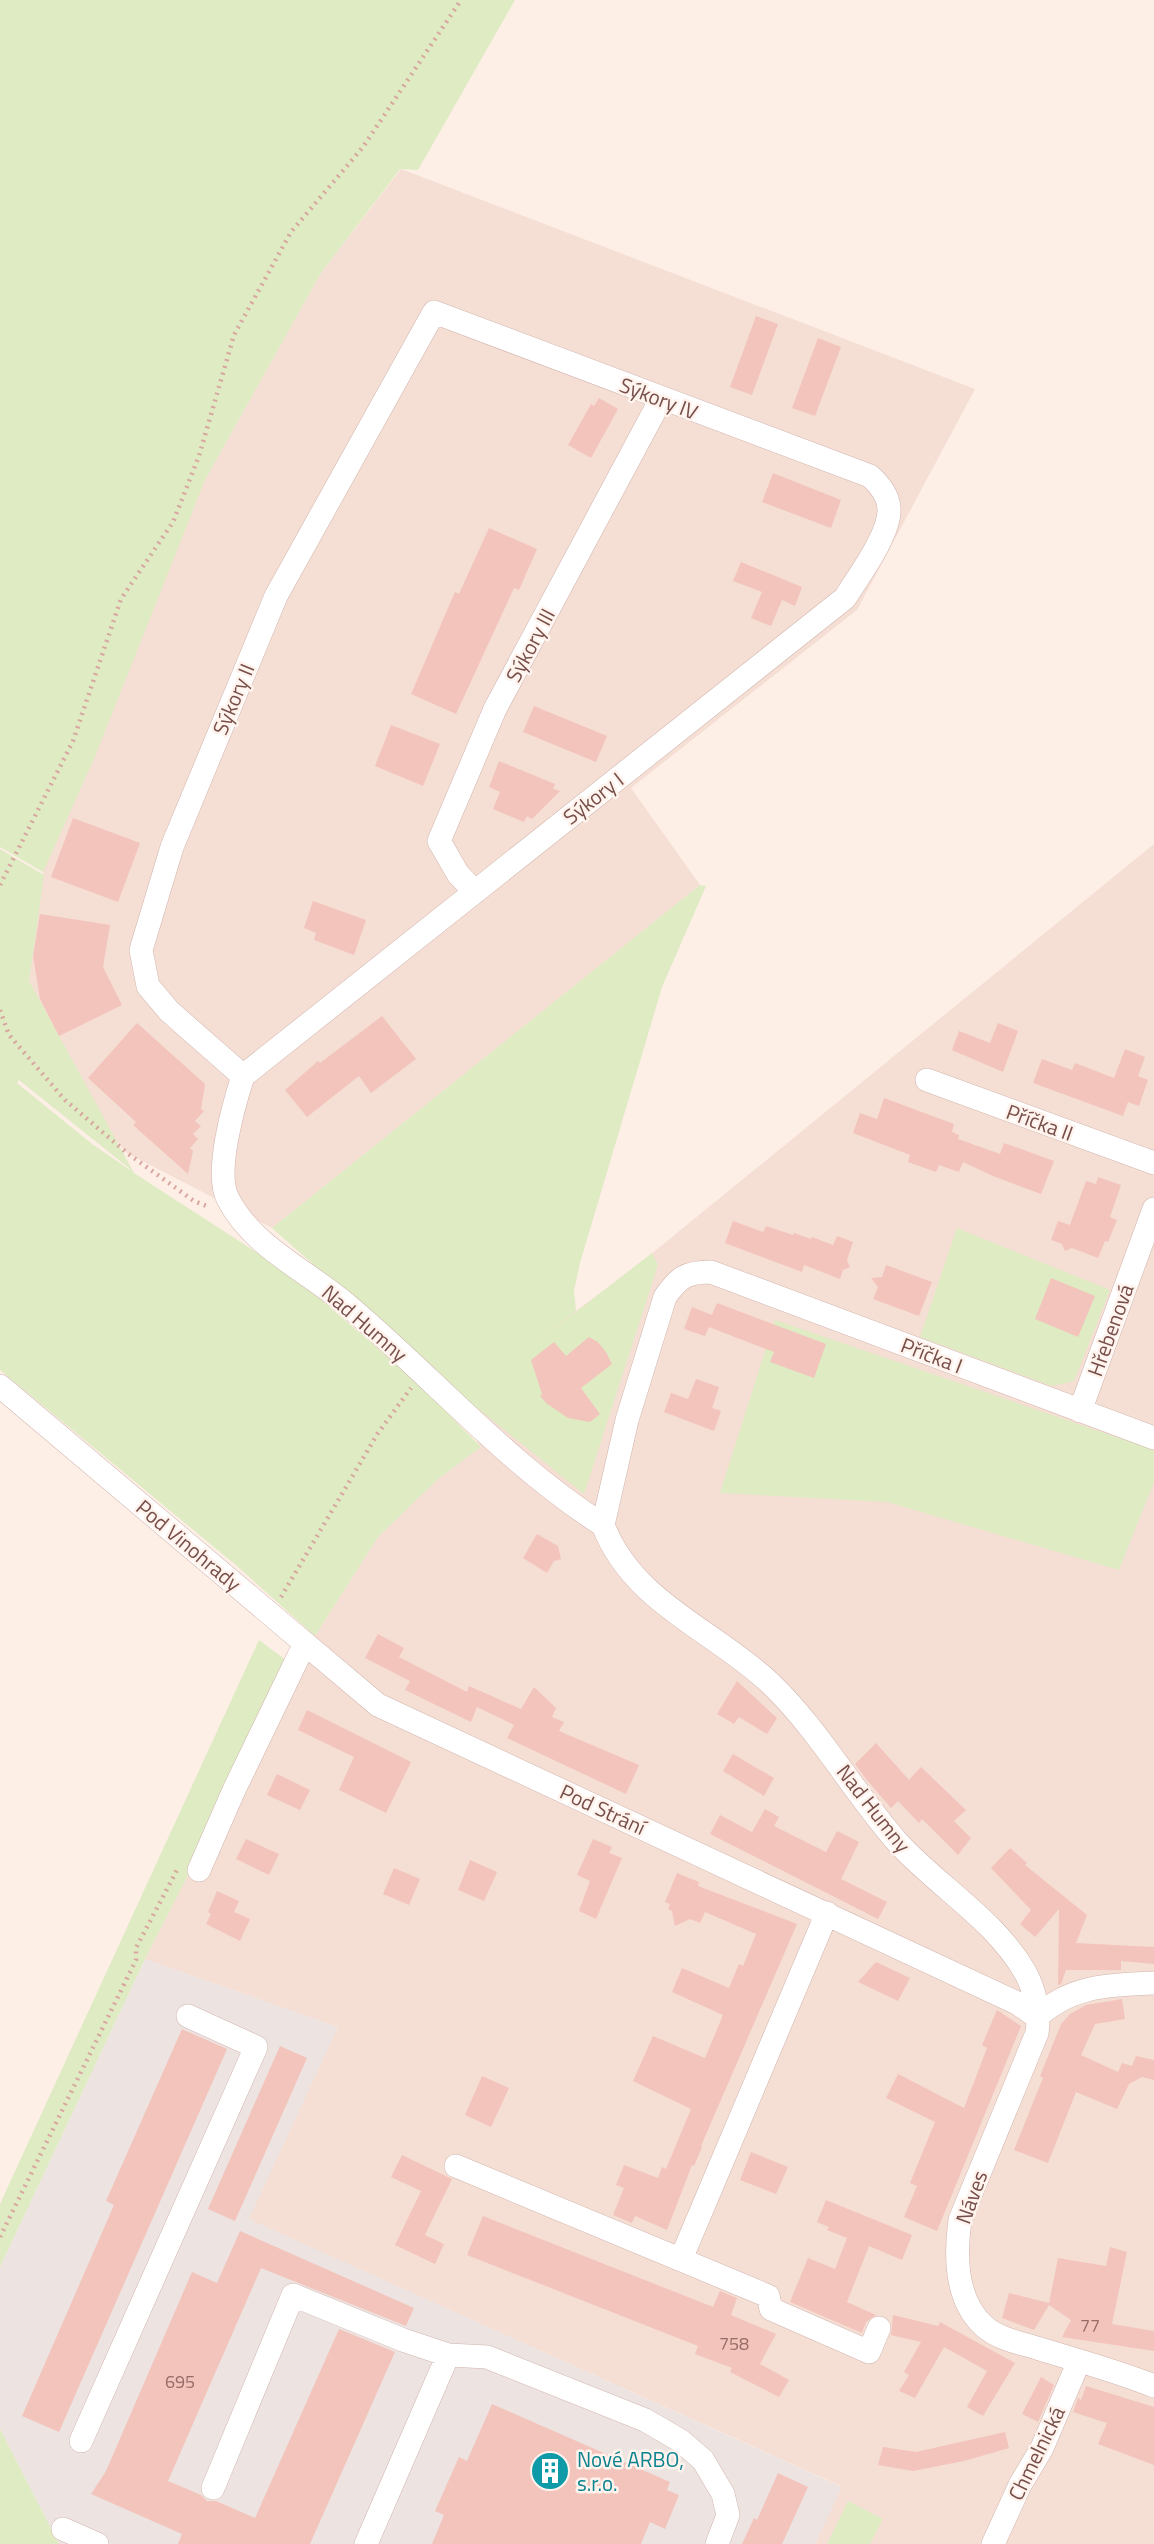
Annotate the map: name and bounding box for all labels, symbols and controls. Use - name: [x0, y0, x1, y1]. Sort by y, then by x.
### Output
- street label: Sýkory IV: [615, 368, 703, 428]
- street label: Sýkory III: [497, 602, 563, 688]
- street label: Sýkory II: [204, 658, 262, 740]
- street label: Sýkory I: [556, 764, 630, 832]
- street label: Příčka II: [1002, 1095, 1078, 1149]
- street label: Nad Humny: [315, 1277, 415, 1369]
- street label: Hřebenová: [1079, 1279, 1142, 1381]
- street label: Příčka I: [896, 1329, 968, 1381]
- street label: Pod Vinohrady: [129, 1491, 249, 1599]
- street label: Nad Humny: [829, 1757, 919, 1859]
- street label: Pod Strání: [555, 1775, 652, 1843]
- street label: Náves: [947, 2166, 995, 2228]
- house number: 77: [1080, 2312, 1100, 2339]
- house number: 758: [719, 2330, 749, 2357]
- house number: 695: [165, 2368, 195, 2395]
- street label: Chmelnická: [999, 2400, 1073, 2506]
- place label: Nové ARBO, s.r.o.: [577, 2443, 684, 2499]
- building icon: Nové ARBO, s.r.o.: [529, 2450, 571, 2492]

